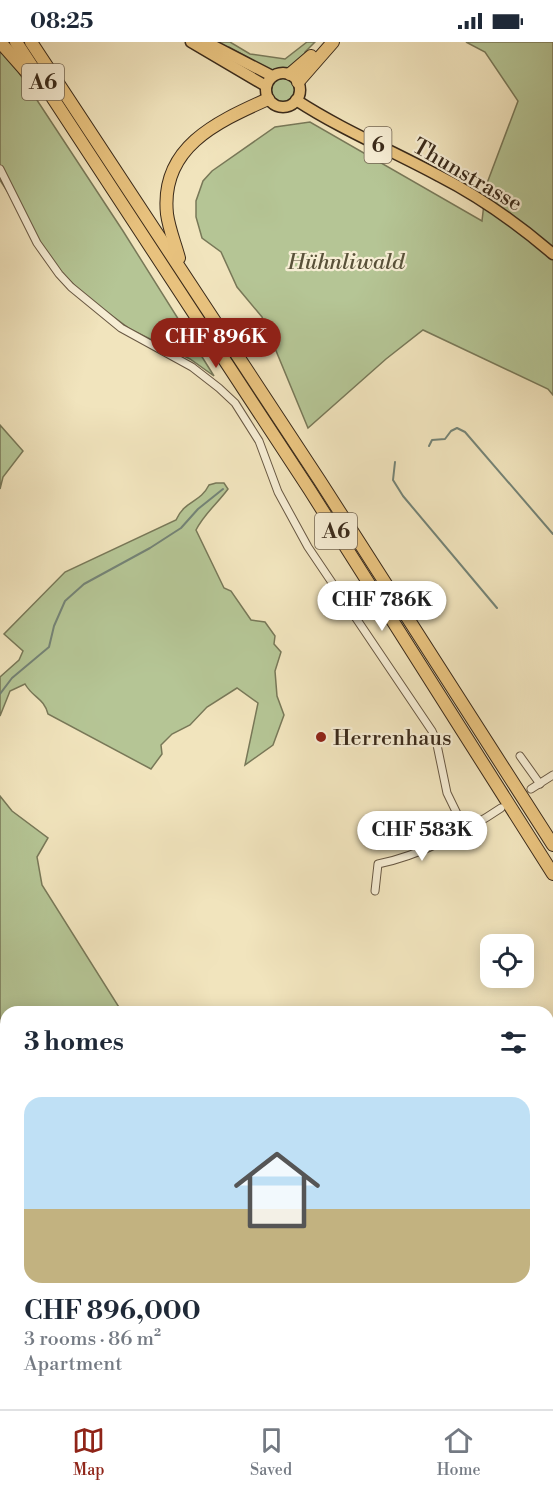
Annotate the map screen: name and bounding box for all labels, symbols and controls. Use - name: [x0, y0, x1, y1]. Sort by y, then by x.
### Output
- text: 08:25: [30, 8, 93, 35]
- road number: A6: [22, 64, 64, 100]
- road number: 6: [364, 127, 392, 163]
- street label: Thunstrasse: [408, 133, 527, 218]
- park label: Hühnliwald: [287, 249, 406, 276]
- pin: CHF 896K: [154, 318, 278, 369]
- text: CHF 896K: [165, 325, 267, 350]
- road number: A6: [315, 513, 357, 549]
- pin: CHF 786K: [320, 581, 444, 632]
- text: CHF 786K: [331, 588, 433, 613]
- place label: Herrenhaus: [333, 725, 452, 752]
- marker: Herrenhaus: [314, 730, 328, 744]
- pin: CHF 583K: [360, 811, 484, 862]
- text: CHF 583K: [371, 818, 473, 843]
- map controls: [480, 934, 534, 988]
- button: locate: [480, 934, 534, 988]
- text: 3 homes: [24, 1026, 124, 1058]
- icon: filters: [497, 1026, 530, 1059]
- icon: home: [223, 1136, 331, 1244]
- text: CHF 896,000: [24, 1295, 201, 1327]
- text: 3 rooms · 86 m²: [24, 1327, 161, 1352]
- text: Apartment: [24, 1352, 122, 1377]
- tab: Map: [72, 1424, 105, 1480]
- tab: Saved: [250, 1424, 292, 1480]
- tab: Home: [437, 1424, 481, 1480]

